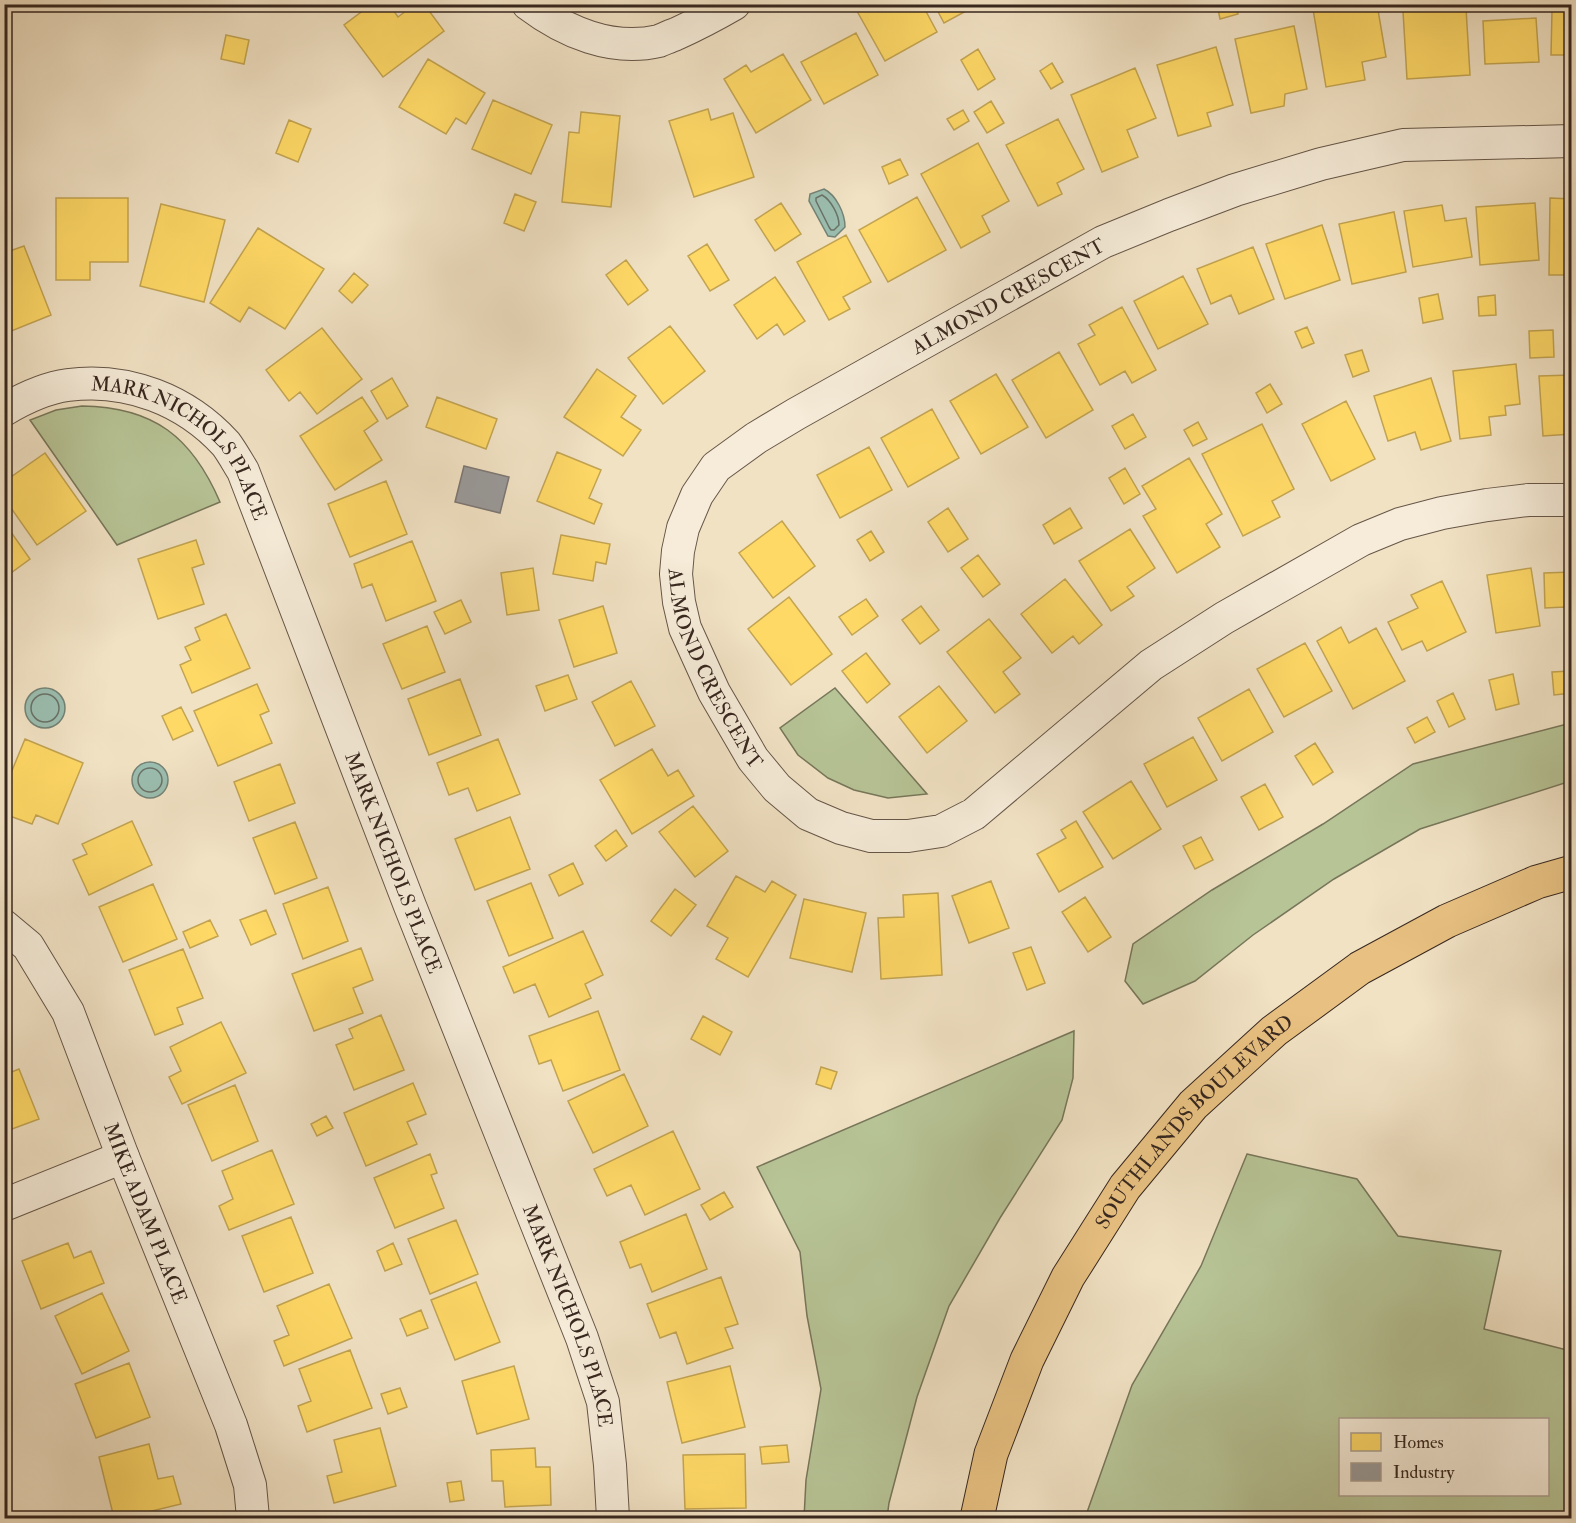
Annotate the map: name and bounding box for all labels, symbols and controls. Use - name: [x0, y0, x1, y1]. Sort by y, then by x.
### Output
- street label: ALMOND CRESCENT: [906, 233, 1109, 360]
- street label: MARK NICHOLS PLACE: [90, 371, 273, 524]
- street label: ALMOND CRESCENT: [662, 566, 768, 774]
- street label: MARK NICHOLS PLACE: [339, 749, 448, 977]
- street label: SOUTHLANDS BOULEVARD: [1090, 1009, 1298, 1234]
- street label: MIKE ADAM PLACE: [98, 1119, 193, 1308]
- street label: MARK NICHOLS PLACE: [517, 1201, 618, 1428]
- legend: [1339, 1418, 1549, 1496]
- text: Homes: [1393, 1431, 1444, 1454]
- text: Industry: [1393, 1461, 1455, 1484]

